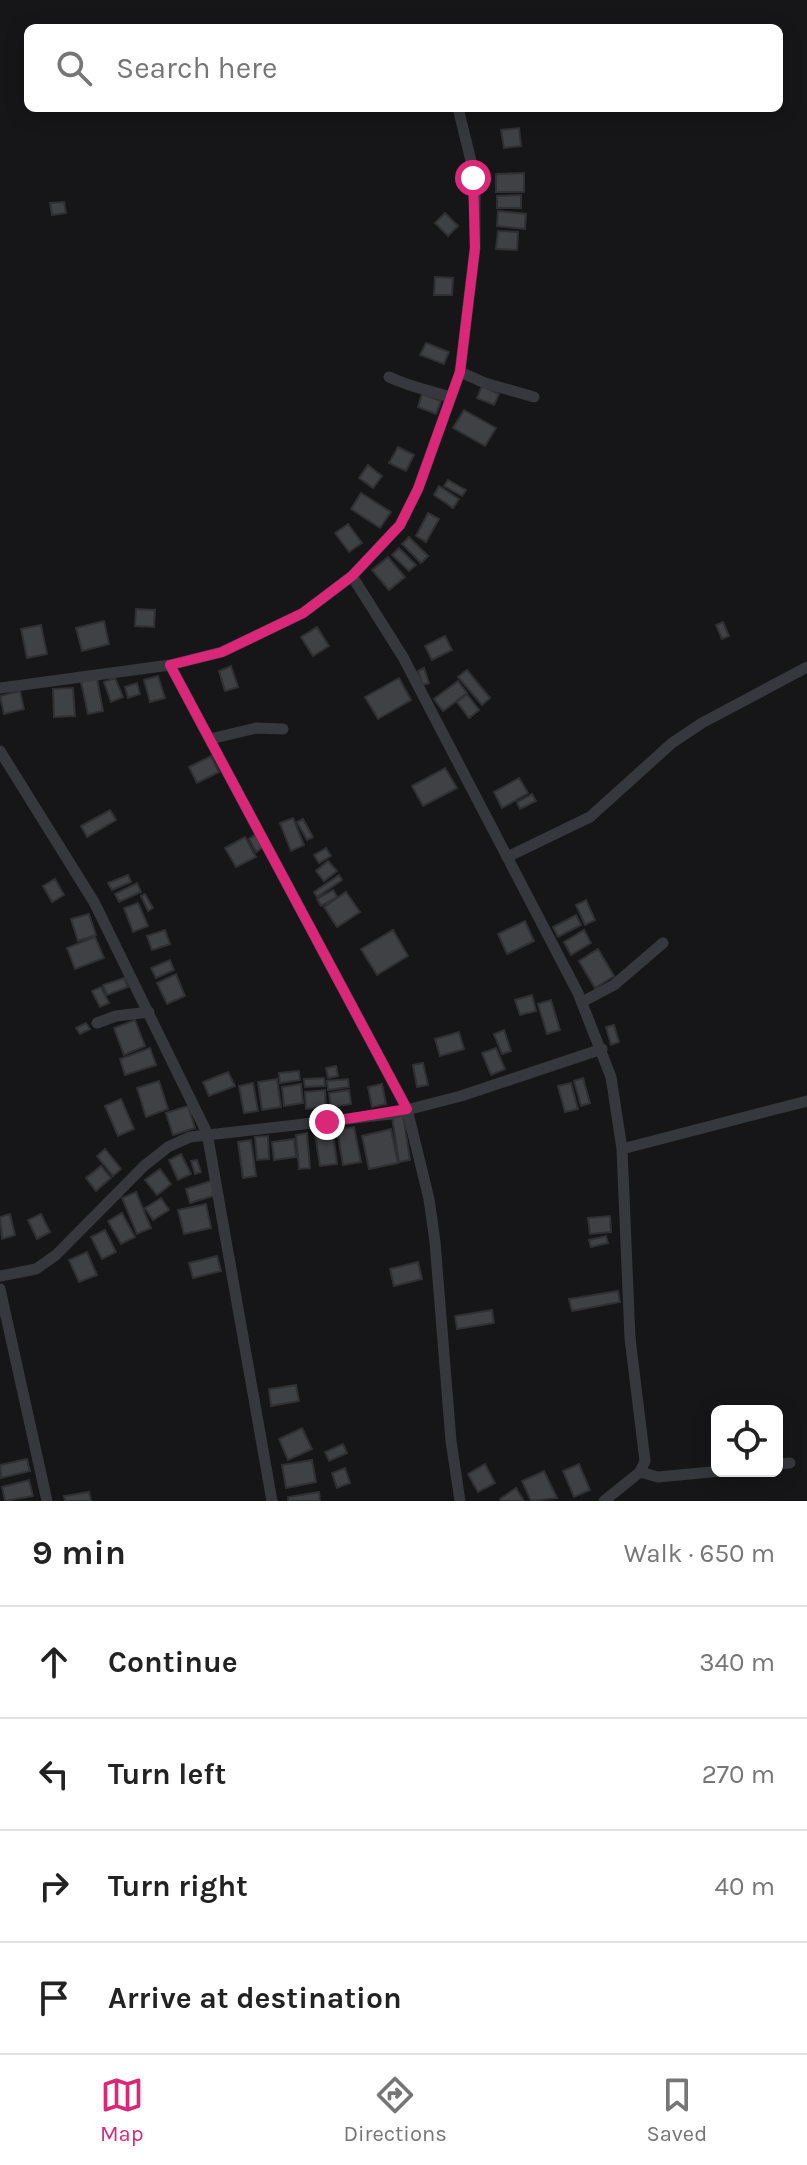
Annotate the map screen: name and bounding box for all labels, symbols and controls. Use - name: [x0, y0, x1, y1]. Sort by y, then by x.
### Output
- search box: [24, 24, 783, 112]
- icon: search: [52, 46, 96, 90]
- text: Search here: [116, 50, 277, 86]
- route start: [455, 160, 491, 196]
- route end: [309, 1104, 345, 1140]
- map controls: [711, 1405, 783, 1477]
- button: locate: [711, 1405, 783, 1477]
- text: 9 min: [32, 1533, 126, 1573]
- text: Walk · 650 m: [624, 1538, 775, 1569]
- icon: ahead: [32, 1640, 76, 1684]
- text: Continue: [108, 1644, 238, 1680]
- text: 340 m: [699, 1647, 775, 1678]
- icon: left: [32, 1752, 76, 1796]
- text: Turn left: [108, 1756, 226, 1792]
- text: 270 m: [702, 1759, 775, 1790]
- icon: right: [32, 1864, 76, 1908]
- text: Turn right: [108, 1868, 248, 1904]
- text: 40 m: [715, 1871, 775, 1902]
- icon: arrive: [32, 1976, 76, 2020]
- text: Arrive at destination: [108, 1980, 402, 2016]
- tab: Map: [100, 2073, 144, 2147]
- tab: Directions: [343, 2073, 447, 2147]
- tab: Saved: [646, 2073, 707, 2147]

